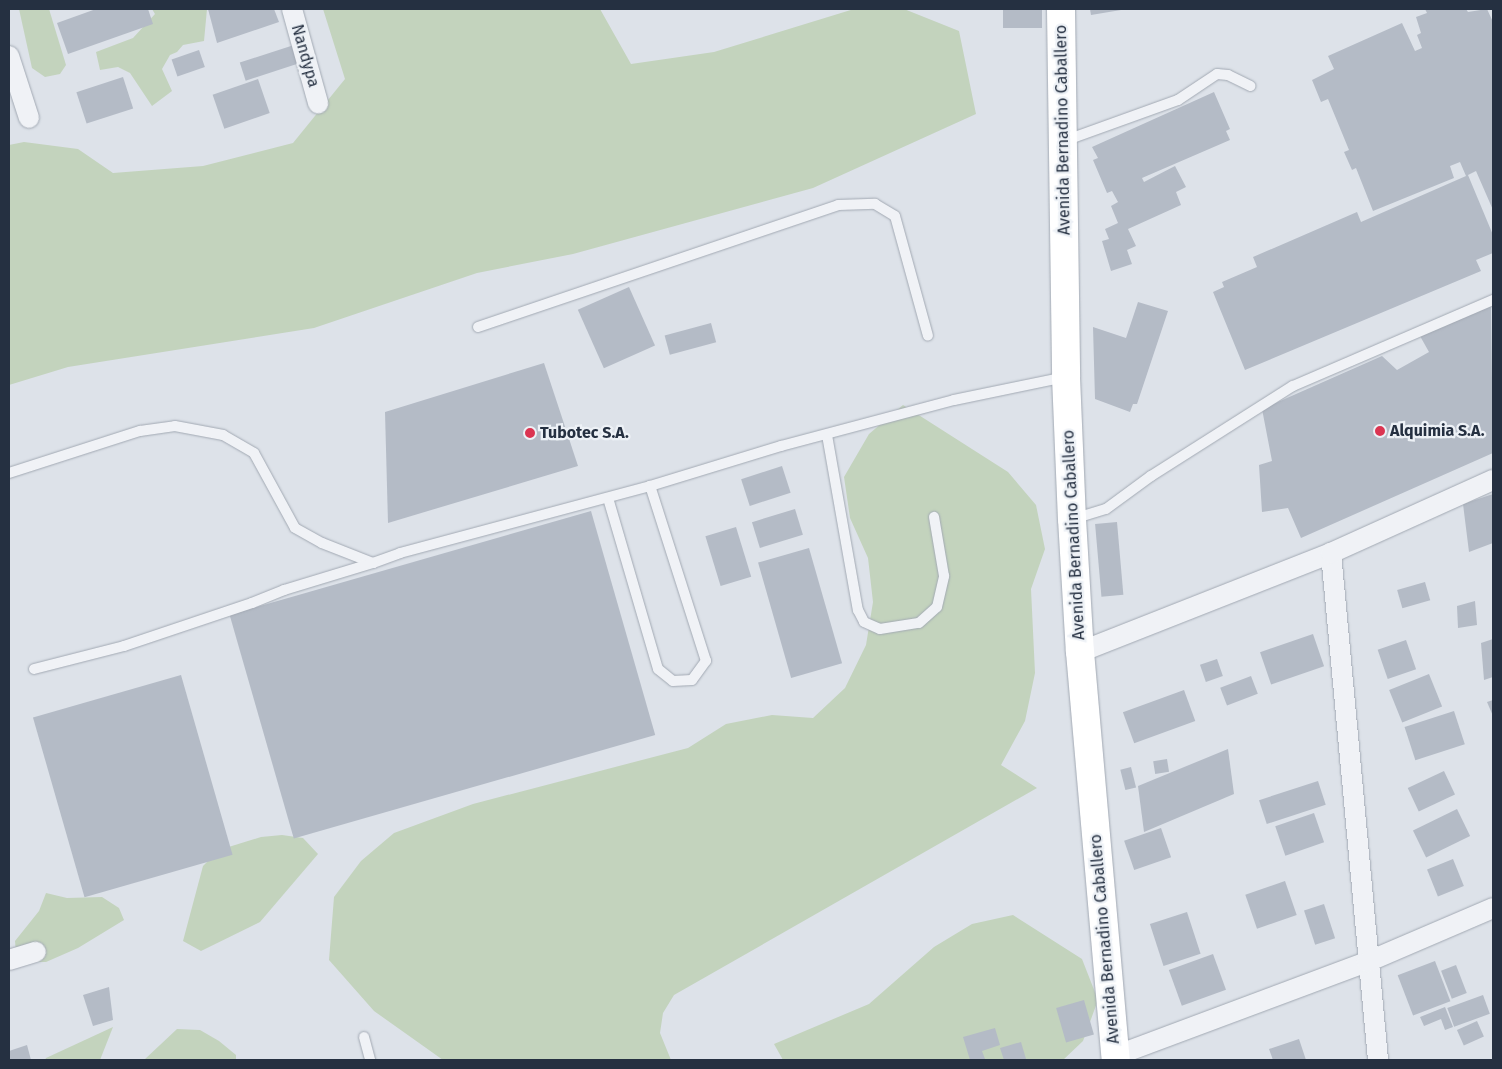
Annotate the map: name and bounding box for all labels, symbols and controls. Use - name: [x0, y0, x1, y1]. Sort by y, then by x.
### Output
- street label: Nandypa: [287, 22, 323, 90]
- street label: Avenida Bernadino Caballero: [1052, 25, 1074, 235]
- place label: Alquimia S.A.: [1390, 421, 1484, 441]
- place label: Tubotec S.A.: [540, 423, 629, 443]
- marker: Alquimia S.A.: [1374, 425, 1386, 437]
- marker: Tubotec S.A.: [524, 427, 536, 439]
- street label: Avenida Bernadino Caballero: [1059, 429, 1089, 641]
- street label: Avenida Bernadino Caballero: [1086, 833, 1124, 1045]

